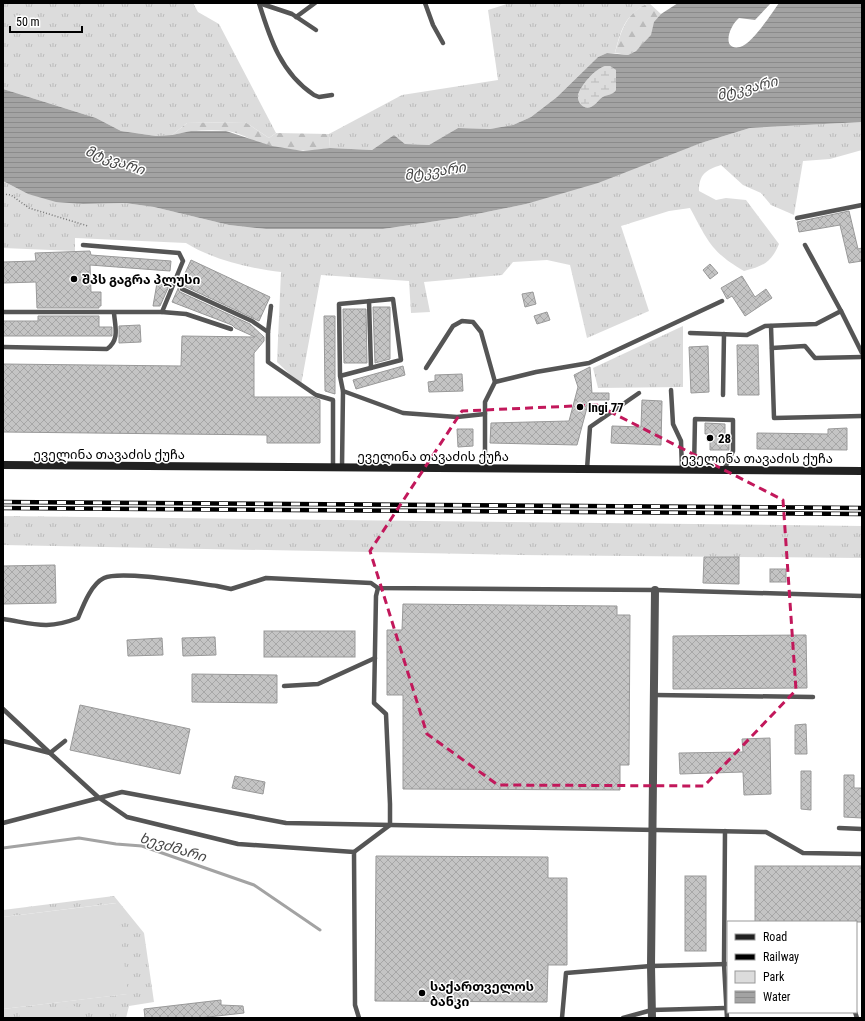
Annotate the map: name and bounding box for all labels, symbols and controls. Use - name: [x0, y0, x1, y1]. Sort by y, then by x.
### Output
- scale bar: [10, 8, 82, 34]
- text: 50 m: [16, 15, 40, 29]
- water label: მტკვარი: [715, 73, 780, 104]
- water label: მტკვარი: [83, 142, 148, 179]
- water label: მტკვარი: [403, 159, 468, 184]
- place label: შპს გაგრა პლუსი: [82, 272, 201, 288]
- marker: შპს გაგრა პლუსი: [69, 274, 79, 284]
- place label: Ingi 77: [588, 400, 624, 415]
- marker: Ingi 77: [575, 402, 585, 412]
- place label: 28: [718, 431, 731, 446]
- marker: 28: [705, 433, 715, 443]
- street label: ეველინა თავაძის ქუჩა: [33, 447, 185, 463]
- street label: ეველინა თავაძის ქუჩა: [357, 449, 509, 465]
- street label: ეველინა თავაძის ქუჩა: [681, 451, 833, 467]
- water label: ხევძმარი: [138, 829, 209, 866]
- legend: [727, 921, 857, 1013]
- text: Road: [763, 930, 787, 944]
- text: Railway: [763, 950, 799, 964]
- text: Park: [763, 970, 785, 984]
- place label: საქართველოს ბანკი: [430, 979, 534, 1009]
- marker: საქართველოს ბანკი: [417, 988, 427, 998]
- text: Water: [763, 990, 791, 1004]

